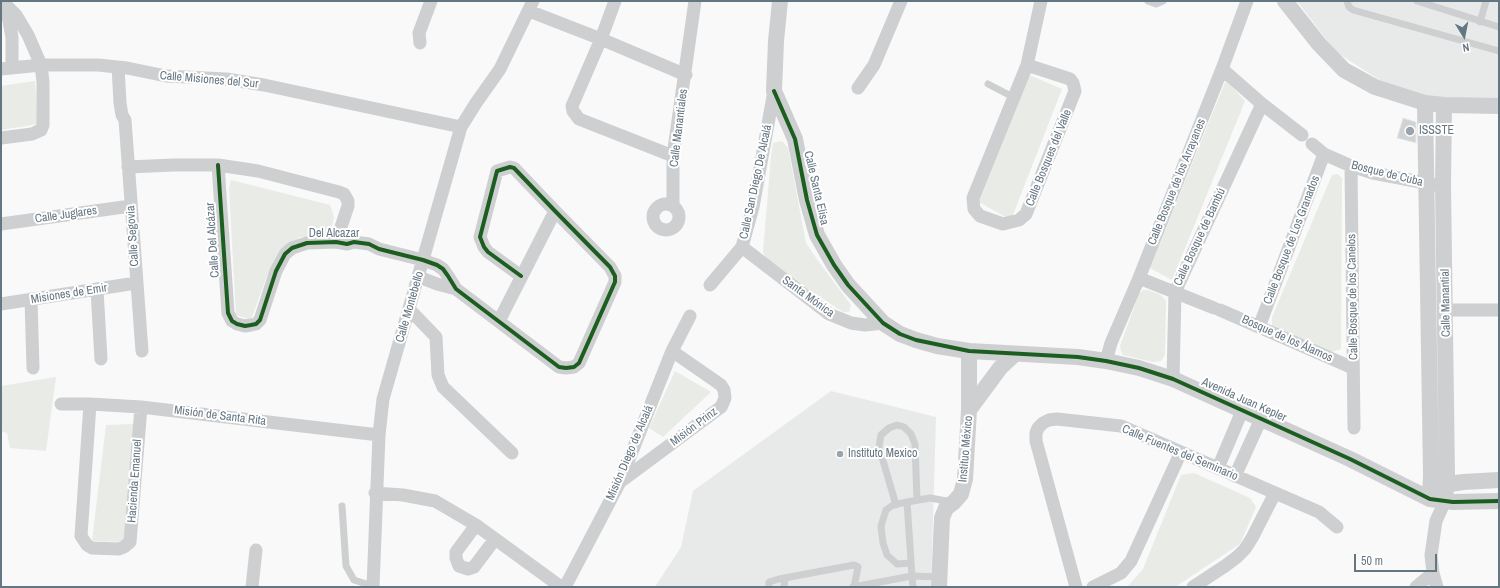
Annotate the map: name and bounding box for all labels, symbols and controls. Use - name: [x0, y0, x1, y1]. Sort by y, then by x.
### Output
- north arrow: [1444, 16, 1484, 56]
- text: N: [1462, 40, 1471, 55]
- street label: Calle Misiones del Sur: [159, 69, 259, 91]
- street label: Calle Manantiales: [667, 88, 691, 168]
- street label: Calle Bosques del Valle: [1023, 107, 1075, 209]
- street label: Calle Bosque de los Arrayanes: [1145, 117, 1209, 247]
- street label: Calle San Diego De Alcalá: [737, 124, 775, 240]
- place label: ISSSTE: [1419, 124, 1454, 138]
- marker: ISSSTE: [1404, 125, 1416, 137]
- street label: Calle Santa Elisa: [800, 150, 832, 226]
- street label: Bosque de Cuba: [1350, 158, 1424, 190]
- street label: Calle Bosque de Los Granados: [1261, 174, 1323, 306]
- street label: Calle Bosque de Bambú: [1171, 186, 1229, 288]
- street label: Calle Del Alcázar: [203, 202, 223, 278]
- street label: Calle Juglares: [34, 204, 98, 226]
- street label: Calle Segovia: [124, 205, 142, 267]
- street label: Del Alcazar: [309, 227, 359, 241]
- street label: Calle Bosque de los Canelos: [1345, 234, 1361, 360]
- street label: Calle Manantial: [1438, 269, 1454, 337]
- street label: Calle Montebello: [393, 270, 427, 344]
- street label: Santa Mónica: [779, 273, 837, 321]
- street label: Misiones de Emir: [30, 281, 108, 307]
- street label: Bosque de los Álamos: [1239, 313, 1335, 365]
- street label: Avenida Juan Kepler: [1199, 375, 1289, 425]
- street label: Misión de Santa Rita: [173, 403, 267, 429]
- street label: Misión Diego de Alcalá: [603, 403, 657, 503]
- street label: Misión Prinz: [668, 405, 720, 449]
- street label: Instituo México: [956, 415, 976, 483]
- street label: Calle Fuentes del Seminario: [1120, 422, 1240, 484]
- street label: Hacienda Emanuel: [125, 439, 145, 523]
- place label: Instituto Mexico: [848, 447, 917, 461]
- marker: Instituto Mexico: [835, 449, 845, 459]
- scale bar: [1356, 546, 1439, 572]
- text: 50 m: [1361, 553, 1383, 569]

